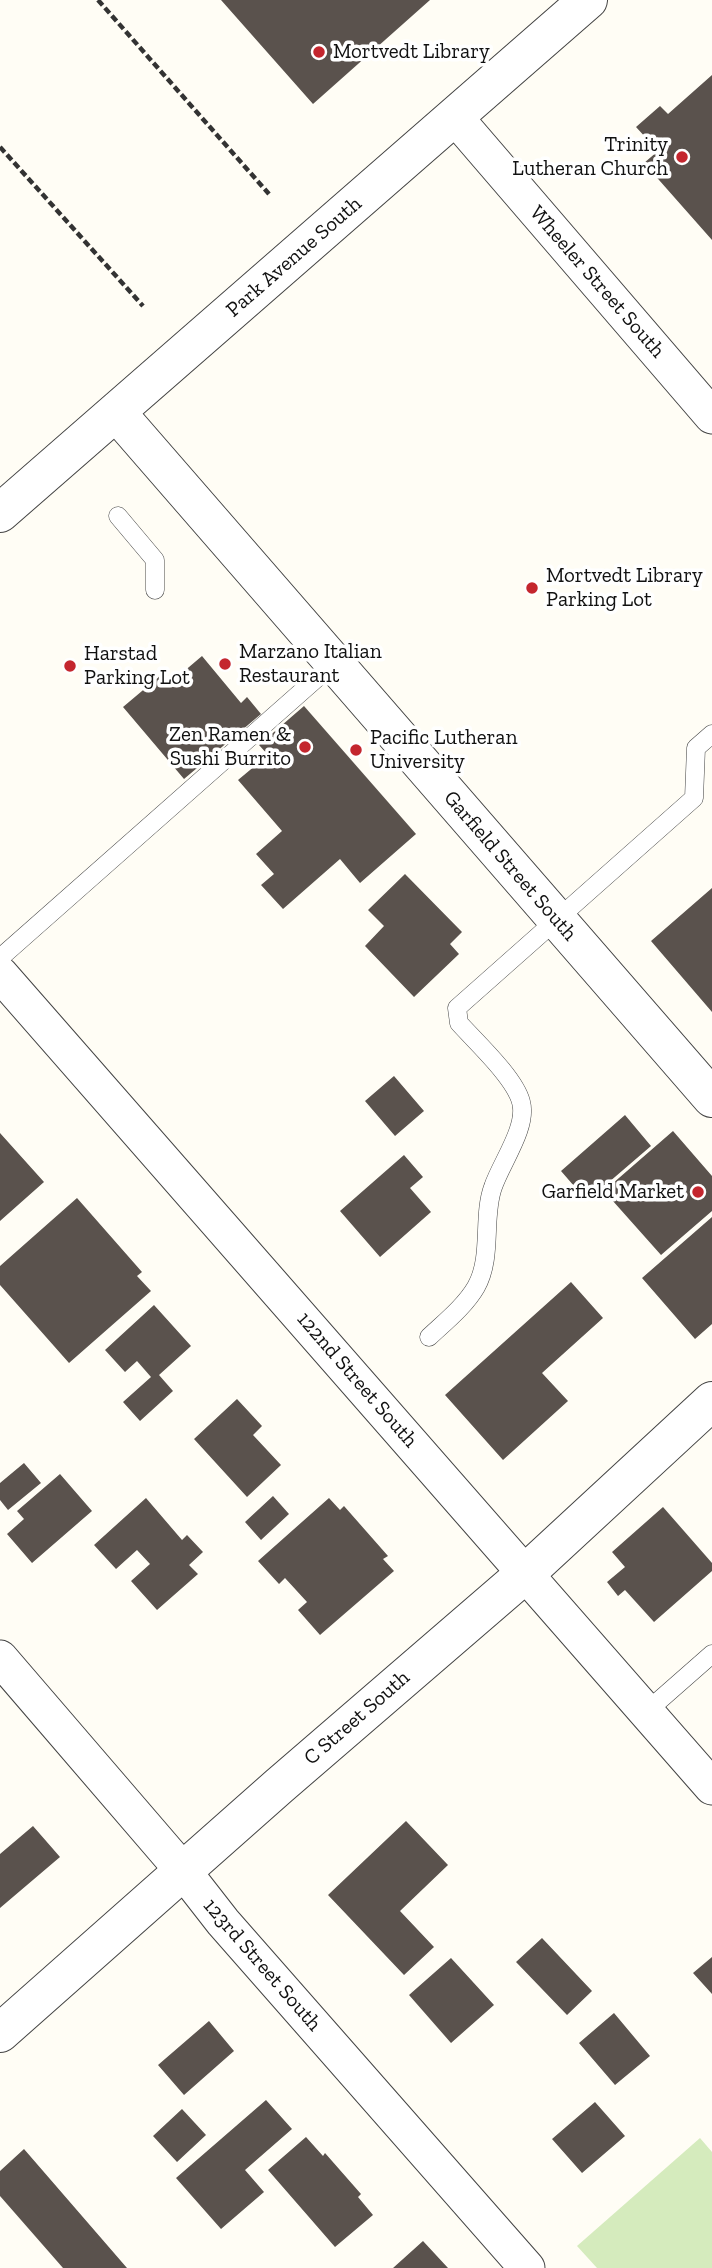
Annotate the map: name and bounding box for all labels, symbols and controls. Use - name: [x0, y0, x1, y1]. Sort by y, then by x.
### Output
- place label: Mortvedt Library: [333, 39, 490, 65]
- marker: Mortvedt Library: [311, 44, 327, 60]
- place label: Trinity Lutheran Church: [512, 132, 668, 182]
- marker: Trinity Lutheran Church: [674, 149, 690, 165]
- street label: Park Avenue South: [221, 191, 367, 323]
- street label: Wheeler Street South: [524, 201, 670, 363]
- place label: Mortvedt Library Parking Lot: [546, 563, 703, 613]
- marker: Mortvedt Library Parking Lot: [524, 580, 540, 596]
- place label: Marzano Italian Restaurant: [239, 639, 382, 689]
- place label: Harstad Parking Lot: [84, 641, 190, 691]
- marker: Marzano Italian Restaurant: [217, 656, 233, 672]
- marker: Harstad Parking Lot: [62, 658, 78, 674]
- place label: Zen Ramen & Sushi Burrito: [169, 722, 291, 772]
- place label: Pacific Lutheran University: [370, 725, 518, 775]
- marker: Zen Ramen & Sushi Burrito: [297, 739, 313, 755]
- marker: Pacific Lutheran University: [348, 742, 364, 758]
- street label: Garfield Street South: [438, 786, 582, 946]
- place label: Garfield Market: [541, 1179, 684, 1205]
- marker: Garfield Market: [690, 1184, 706, 1200]
- street label: 122nd Street South: [291, 1307, 423, 1453]
- street label: C Street South: [299, 1665, 415, 1771]
- street label: 123rd Street South: [197, 1893, 327, 2037]

